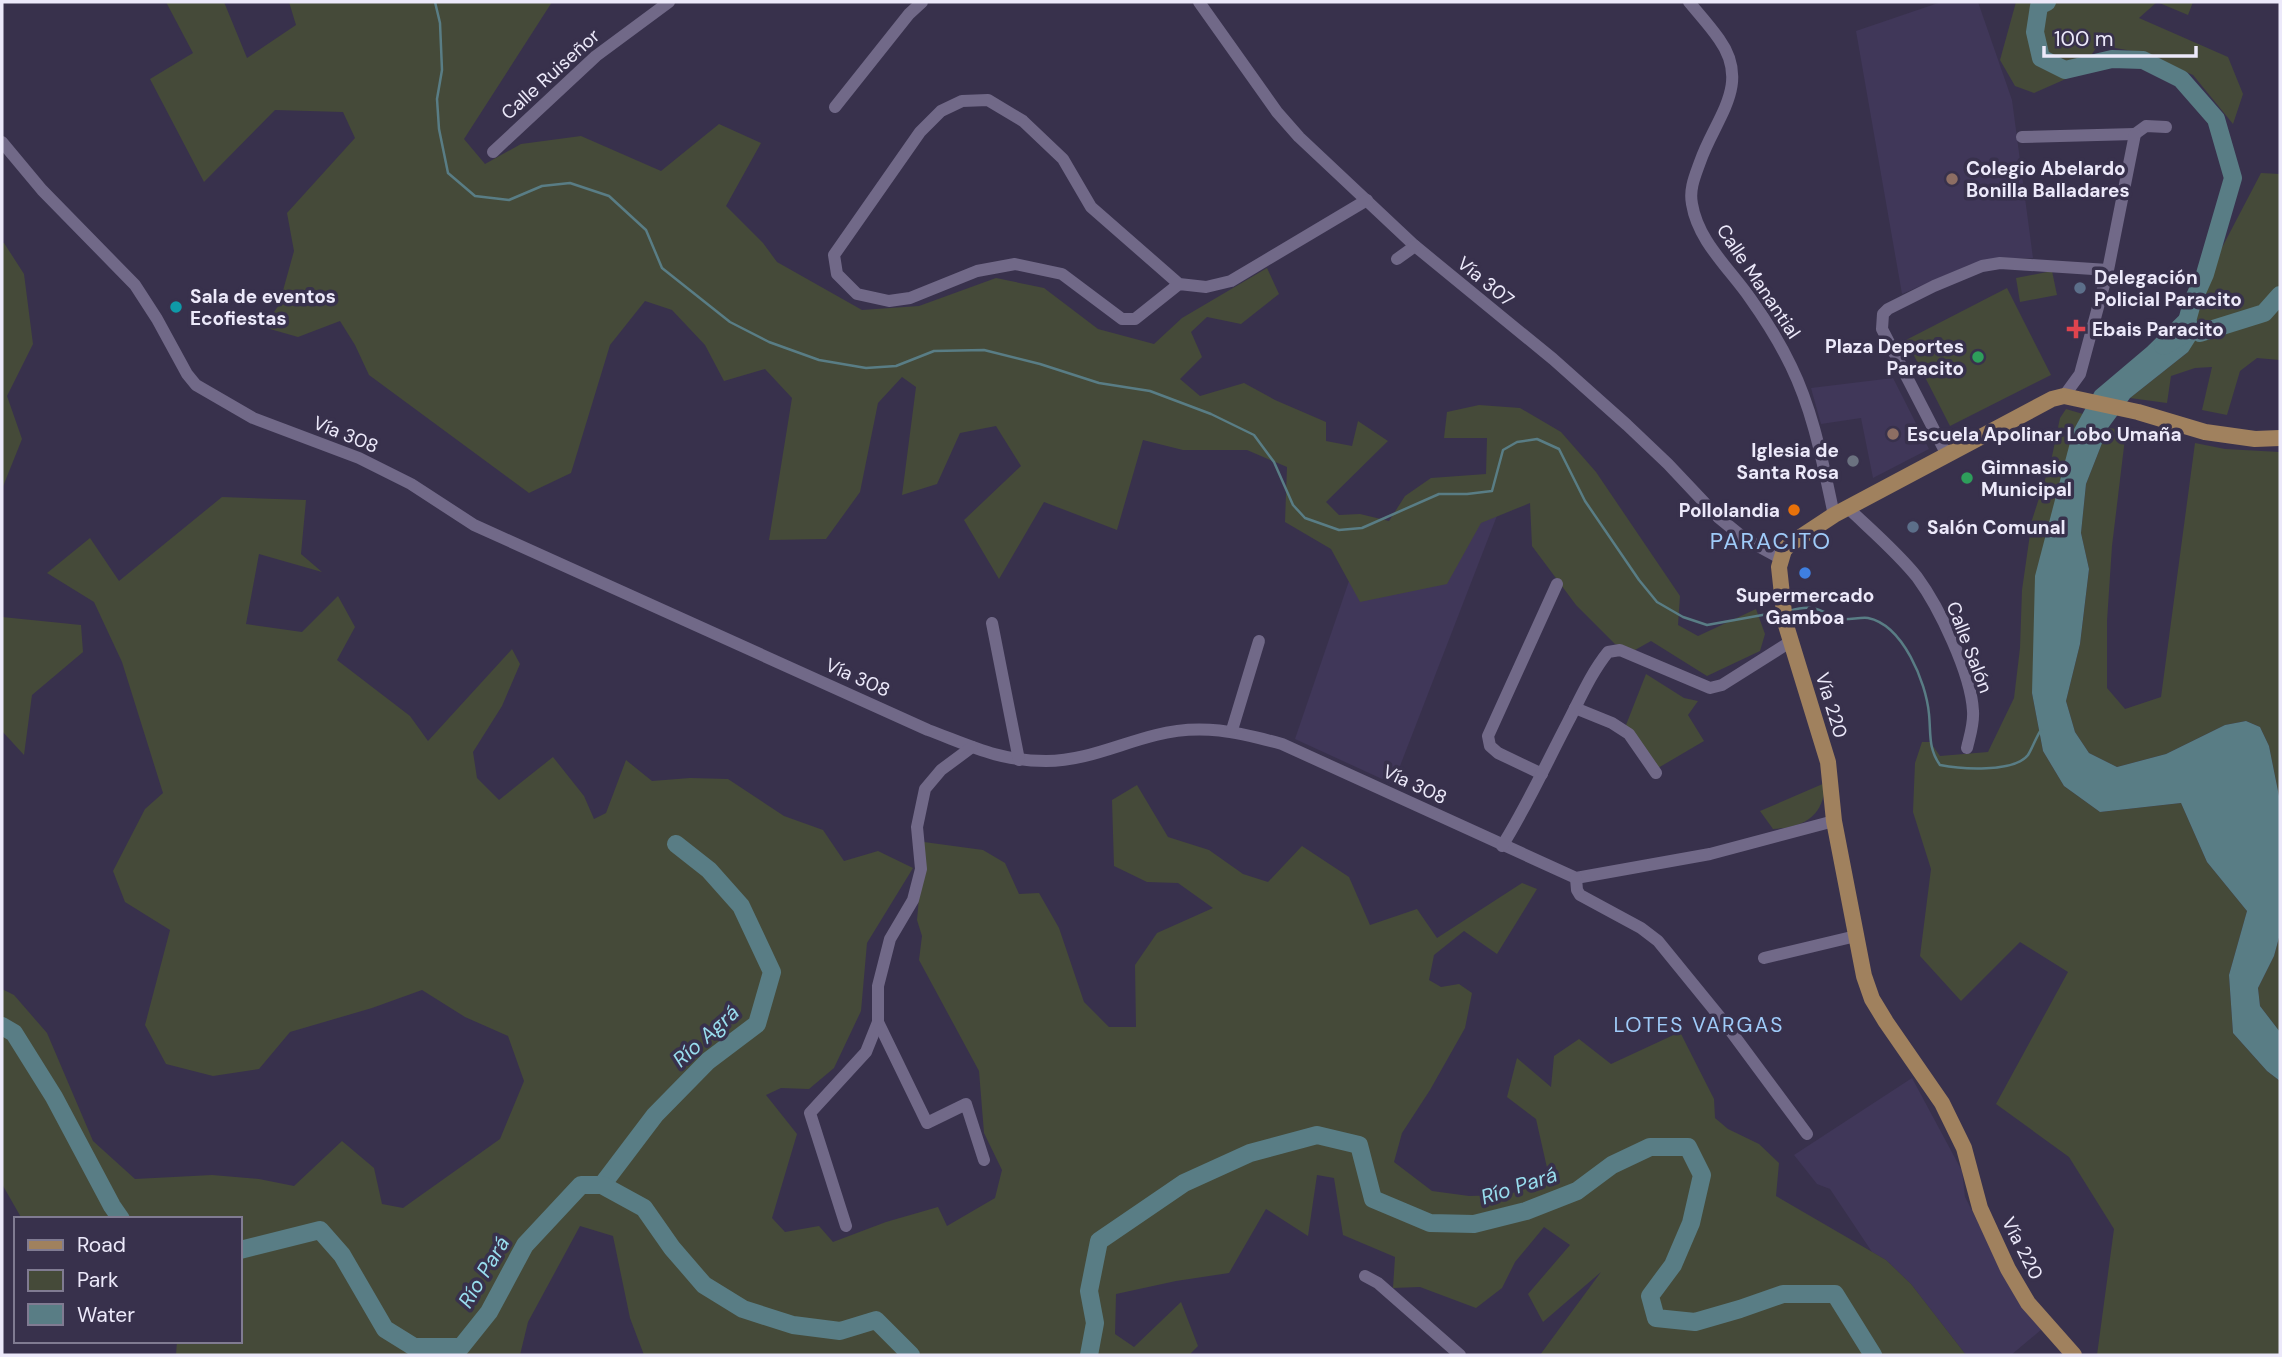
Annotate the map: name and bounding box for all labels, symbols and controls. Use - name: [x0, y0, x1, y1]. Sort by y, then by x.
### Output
- scale bar: [2044, 14, 2196, 58]
- street label: Calle Ruiseñor: [496, 23, 605, 125]
- text: 100 m: [2054, 25, 2114, 53]
- place label: Colegio Abelardo Bonilla Balladares: [1966, 156, 2130, 203]
- marker: Colegio Abelardo Bonilla Balladares: [1944, 171, 1960, 187]
- street label: Calle Manantial: [1711, 219, 1806, 344]
- street label: Vía 307: [1452, 251, 1519, 312]
- place label: Delegación Policial Paracito: [2094, 265, 2242, 312]
- marker: Delegación Policial Paracito: [2072, 280, 2088, 296]
- place label: Sala de eventos Ecofiestas: [190, 284, 336, 331]
- marker: Sala de eventos Ecofiestas: [168, 299, 184, 315]
- place label: Ebais Paracito: [2092, 317, 2224, 342]
- marker: Ebais Paracito: [2066, 319, 2086, 339]
- place label: Plaza Deportes Paracito: [1825, 334, 1964, 381]
- marker: Plaza Deportes Paracito: [1970, 349, 1986, 365]
- street label: Vía 308: [310, 410, 382, 459]
- place label: Escuela Apolinar Lobo Umaña: [1907, 422, 2182, 447]
- marker: Escuela Apolinar Lobo Umaña: [1885, 426, 1901, 442]
- place label: Iglesia de Santa Rosa: [1737, 438, 1839, 485]
- marker: Iglesia de Santa Rosa: [1845, 453, 1861, 469]
- place label: Gimnasio Municipal: [1981, 455, 2072, 502]
- marker: Gimnasio Municipal: [1959, 470, 1975, 486]
- place label: Pollolandia: [1679, 498, 1780, 523]
- marker: Pollolandia: [1786, 502, 1802, 518]
- place label: Salón Comunal: [1927, 515, 2066, 540]
- marker: Salón Comunal: [1905, 519, 1921, 535]
- district label: PARACITO: [1710, 526, 1832, 556]
- marker: Supermercado Gamboa: [1797, 565, 1813, 581]
- place label: Supermercado Gamboa: [1736, 583, 1874, 630]
- street label: Calle Salón: [1941, 598, 1998, 696]
- street label: Vía 308: [822, 652, 894, 703]
- street label: Vía 220: [1810, 669, 1853, 741]
- street label: Vía 308: [1379, 759, 1451, 810]
- water label: Río Agrá: [667, 999, 745, 1073]
- district label: LOTES VARGAS: [1613, 1011, 1785, 1039]
- water label: Río Pará: [1477, 1160, 1561, 1212]
- street label: Vía 220: [1996, 1213, 2049, 1284]
- legend: [14, 1217, 242, 1343]
- text: Road: [77, 1231, 126, 1259]
- water label: Río Pará: [452, 1231, 516, 1313]
- text: Park: [77, 1266, 119, 1294]
- text: Water: [77, 1301, 135, 1329]

